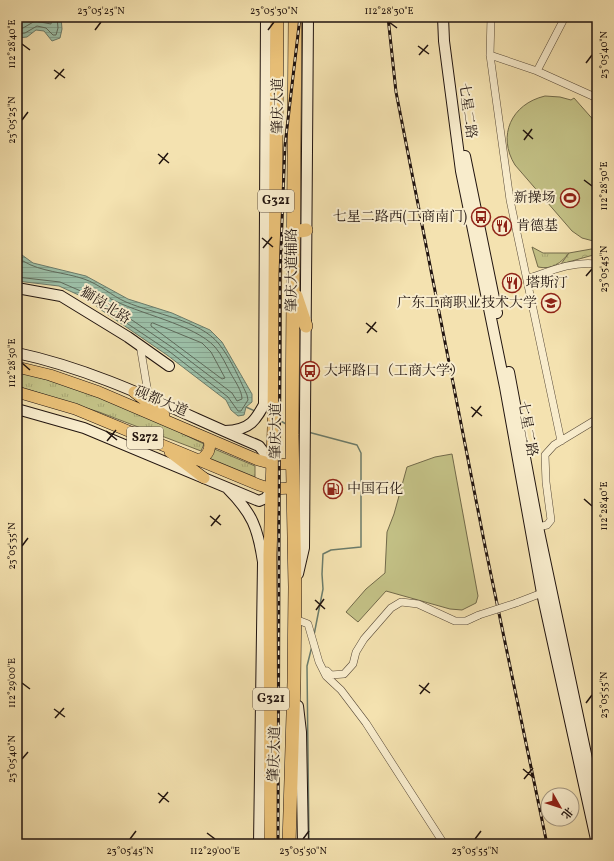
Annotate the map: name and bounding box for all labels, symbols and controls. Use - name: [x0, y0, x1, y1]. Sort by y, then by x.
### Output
- text: 23°05'25"N: [77, 4, 125, 18]
- text: 23°05'30"N: [250, 4, 299, 18]
- text: 112°28'30"E: [364, 4, 414, 18]
- text: 112°28'40"E: [5, 19, 19, 69]
- text: 23°05'40"N: [597, 30, 611, 79]
- street label: 肇庆大道: [269, 78, 288, 134]
- street label: 七星二路: [454, 82, 480, 140]
- text: 23°05'25"N: [5, 96, 19, 144]
- text: 112°28'30"E: [597, 161, 611, 211]
- sports icon: 新操场: [559, 187, 581, 209]
- place label: 新操场: [514, 189, 556, 208]
- road number: G321: [258, 190, 294, 212]
- bus stop icon: 七星二路西(工商南门): [470, 206, 492, 228]
- place label: 七星二路西(工商南门): [333, 208, 467, 227]
- restaurant icon: 肯德基: [491, 215, 513, 237]
- place label: 肯德基: [516, 217, 558, 236]
- street label: 肇庆大道辅路: [283, 228, 302, 312]
- text: 23°05'45"N: [597, 245, 611, 292]
- restaurant icon: 塔斯汀: [501, 272, 523, 294]
- place label: 塔斯汀: [526, 274, 568, 293]
- street label: 獅岗北路: [76, 283, 134, 329]
- school or university icon: 广东工商职业技术大学: [540, 292, 562, 314]
- place label: 广东工商职业技术大学: [397, 294, 537, 313]
- text: 112°28'50"E: [5, 339, 19, 387]
- bus stop icon: 大坪路口（工商大学）: [299, 360, 321, 382]
- place label: 大坪路口（工商大学）: [324, 362, 464, 381]
- street label: 砚都大道: [132, 382, 190, 422]
- street label: 七星二路: [513, 400, 541, 458]
- street label: 肇庆大道: [267, 403, 286, 459]
- road number: S272: [127, 427, 163, 449]
- fuel station icon: 中国石化: [322, 478, 344, 500]
- place label: 中国石化: [347, 480, 403, 499]
- text: 112°28'40"E: [597, 481, 611, 531]
- text: 23°05'35"N: [5, 522, 19, 570]
- text: 112°29'00"E: [5, 658, 19, 708]
- text: 23°05'55"N: [597, 671, 611, 718]
- road number: G321: [253, 688, 289, 710]
- street label: 肇庆大道: [265, 726, 285, 782]
- text: 23°05'40"N: [5, 734, 19, 783]
- north arrow: [540, 787, 580, 827]
- text: 北: [557, 803, 576, 821]
- text: 23°05'45"N: [107, 844, 154, 858]
- text: 112°29'00"E: [190, 844, 240, 858]
- text: 23°05'50"N: [279, 844, 327, 858]
- text: 23°05'55"N: [452, 844, 499, 858]

